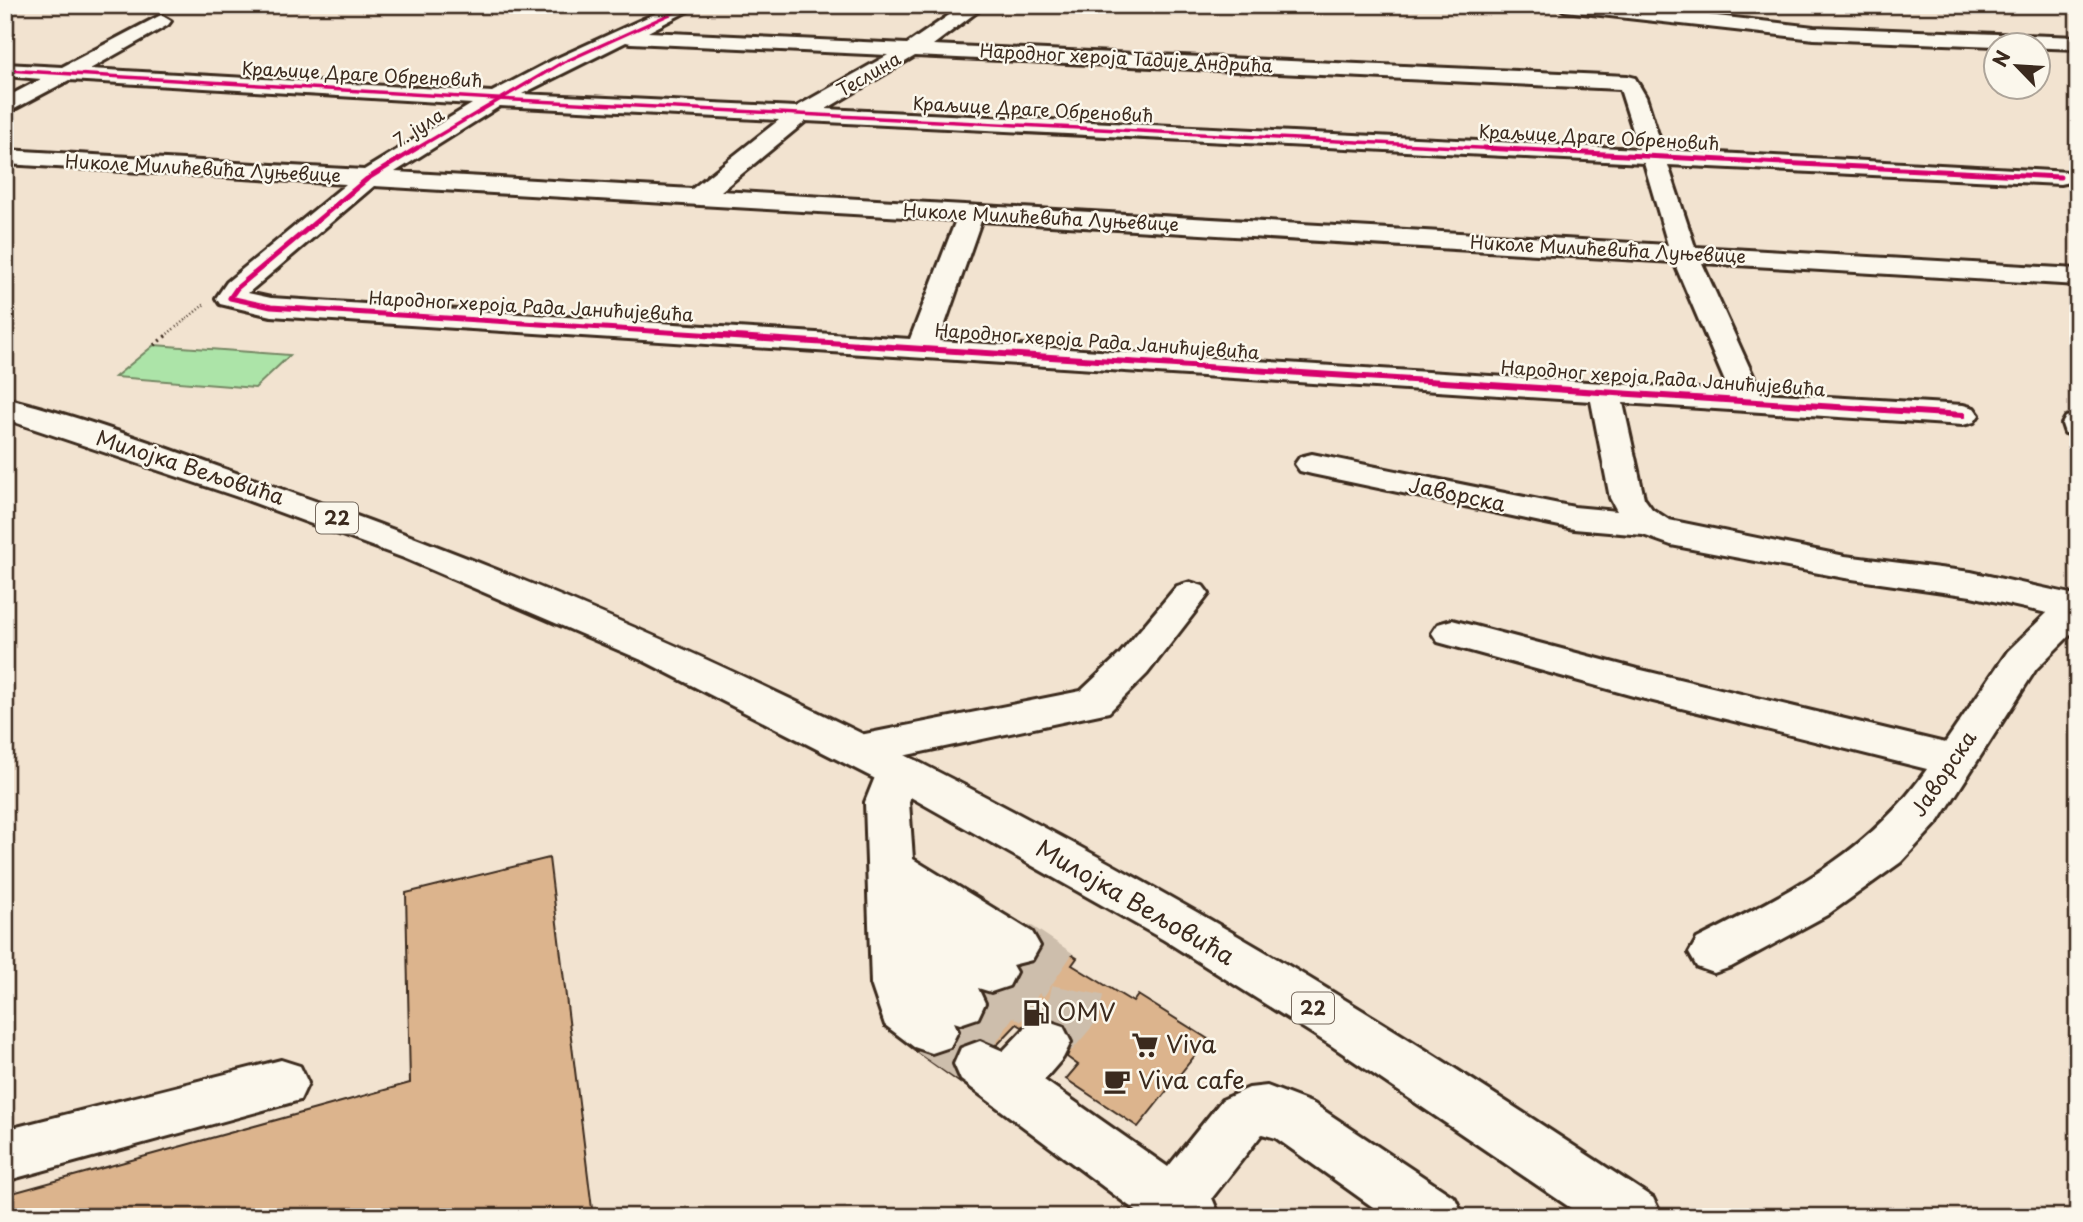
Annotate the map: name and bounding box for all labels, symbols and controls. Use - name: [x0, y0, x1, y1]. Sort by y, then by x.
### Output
- north arrow: [1982, 32, 2052, 102]
- street label: Народног хероја Тадије Андрића: [979, 36, 1274, 79]
- street label: Теслина: [831, 44, 906, 103]
- text: N: [1985, 46, 2017, 71]
- street label: Краљице Драге Обреновић: [241, 54, 483, 93]
- street label: Краљице Драге Обреновић: [912, 89, 1154, 128]
- street label: 7. јула: [388, 100, 450, 153]
- street label: Краљице Драге Обреновић: [1478, 117, 1720, 156]
- street label: Николе Милићевића Луњевице: [64, 147, 342, 188]
- street label: Николе Милићевића Луњевице: [902, 196, 1180, 237]
- street label: Николе Милићевића Луњевице: [1469, 228, 1747, 269]
- street label: Народног хероја Рада Јанићијевића: [368, 284, 695, 328]
- street label: Народног хероја Рада Јанићијевића: [934, 316, 1261, 365]
- street label: Народног хероја Рада Јанићијевића: [1500, 353, 1827, 402]
- street label: Милојка Вељовића: [92, 421, 290, 512]
- street label: Јаворска: [1406, 467, 1509, 519]
- road number: 22: [316, 503, 358, 534]
- street label: Јаворска: [1902, 723, 1983, 823]
- street label: Милојка Вељовића: [1030, 830, 1242, 973]
- road number: 22: [1292, 992, 1334, 1024]
- place label: OMV: [1057, 993, 1115, 1029]
- fuel station icon: OMV: [1021, 998, 1051, 1028]
- place label: Viva: [1166, 1025, 1216, 1061]
- supermarket icon: Viva: [1130, 1030, 1160, 1060]
- place label: Viva cafe: [1138, 1061, 1245, 1097]
- cafe icon: Viva cafe: [1102, 1066, 1132, 1096]

